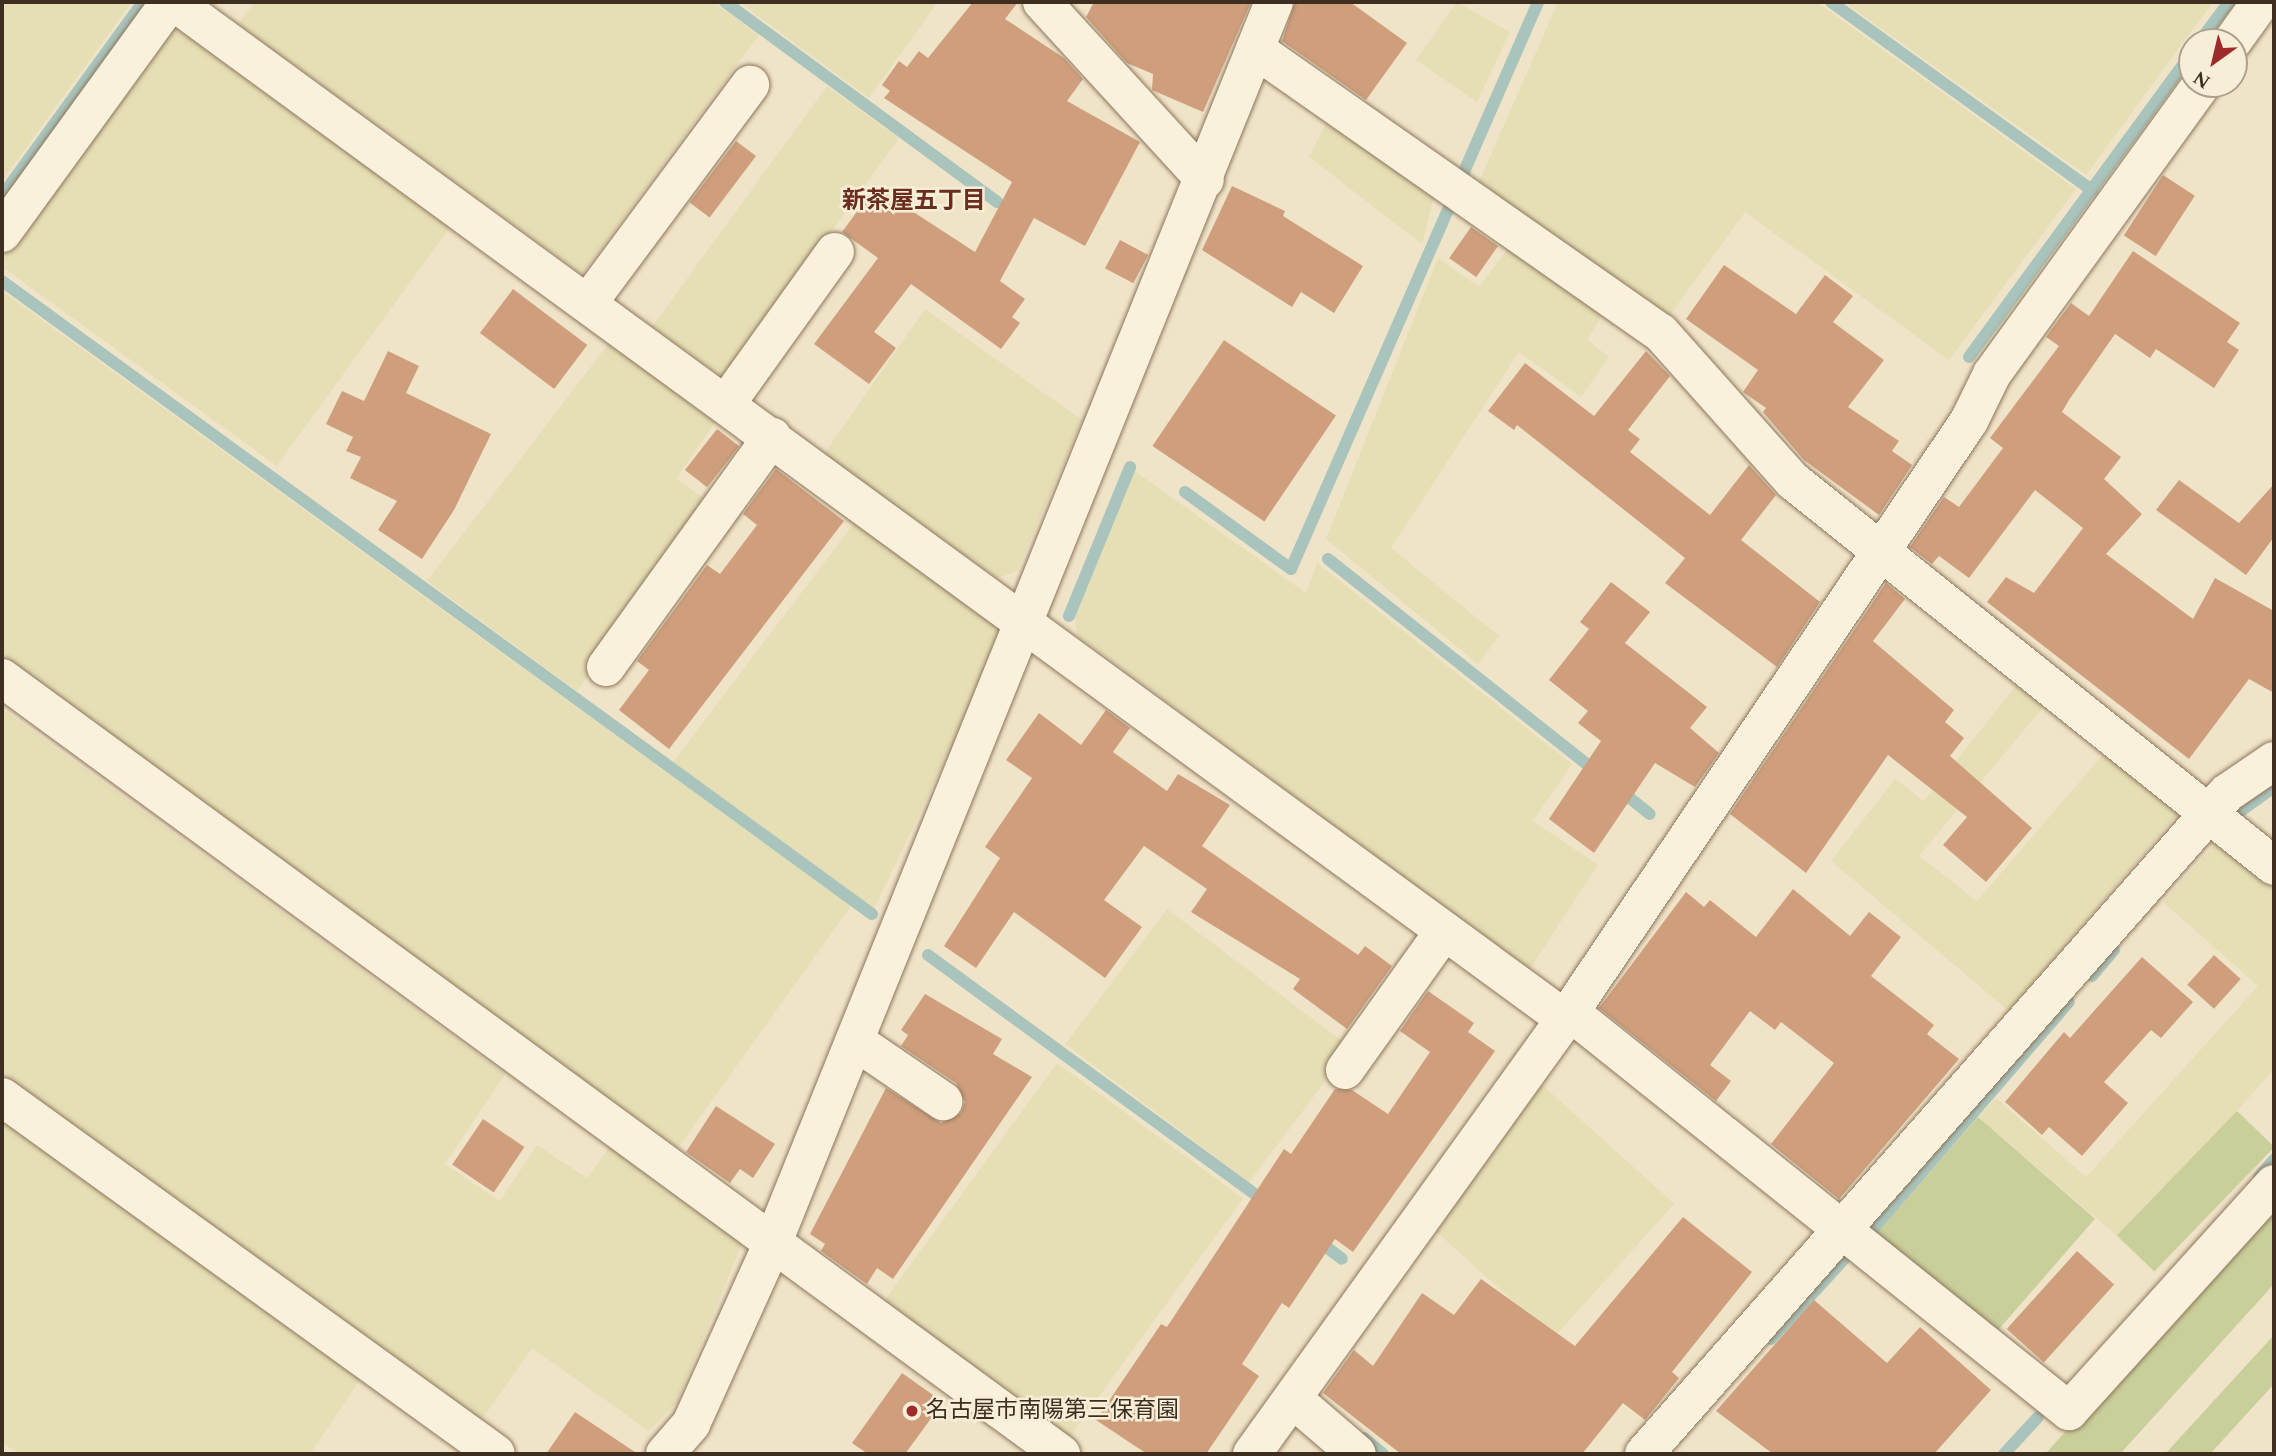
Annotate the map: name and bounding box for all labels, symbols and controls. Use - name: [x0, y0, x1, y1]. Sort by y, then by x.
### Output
- north arrow: [2178, 28, 2248, 98]
- text: N: [2188, 63, 2217, 96]
- district label: 新茶屋五丁目: [842, 188, 986, 216]
- place label: 名古屋市南陽第三保育園: [926, 1397, 1179, 1425]
- marker: 名古屋市南陽第三保育園: [904, 1403, 920, 1419]

